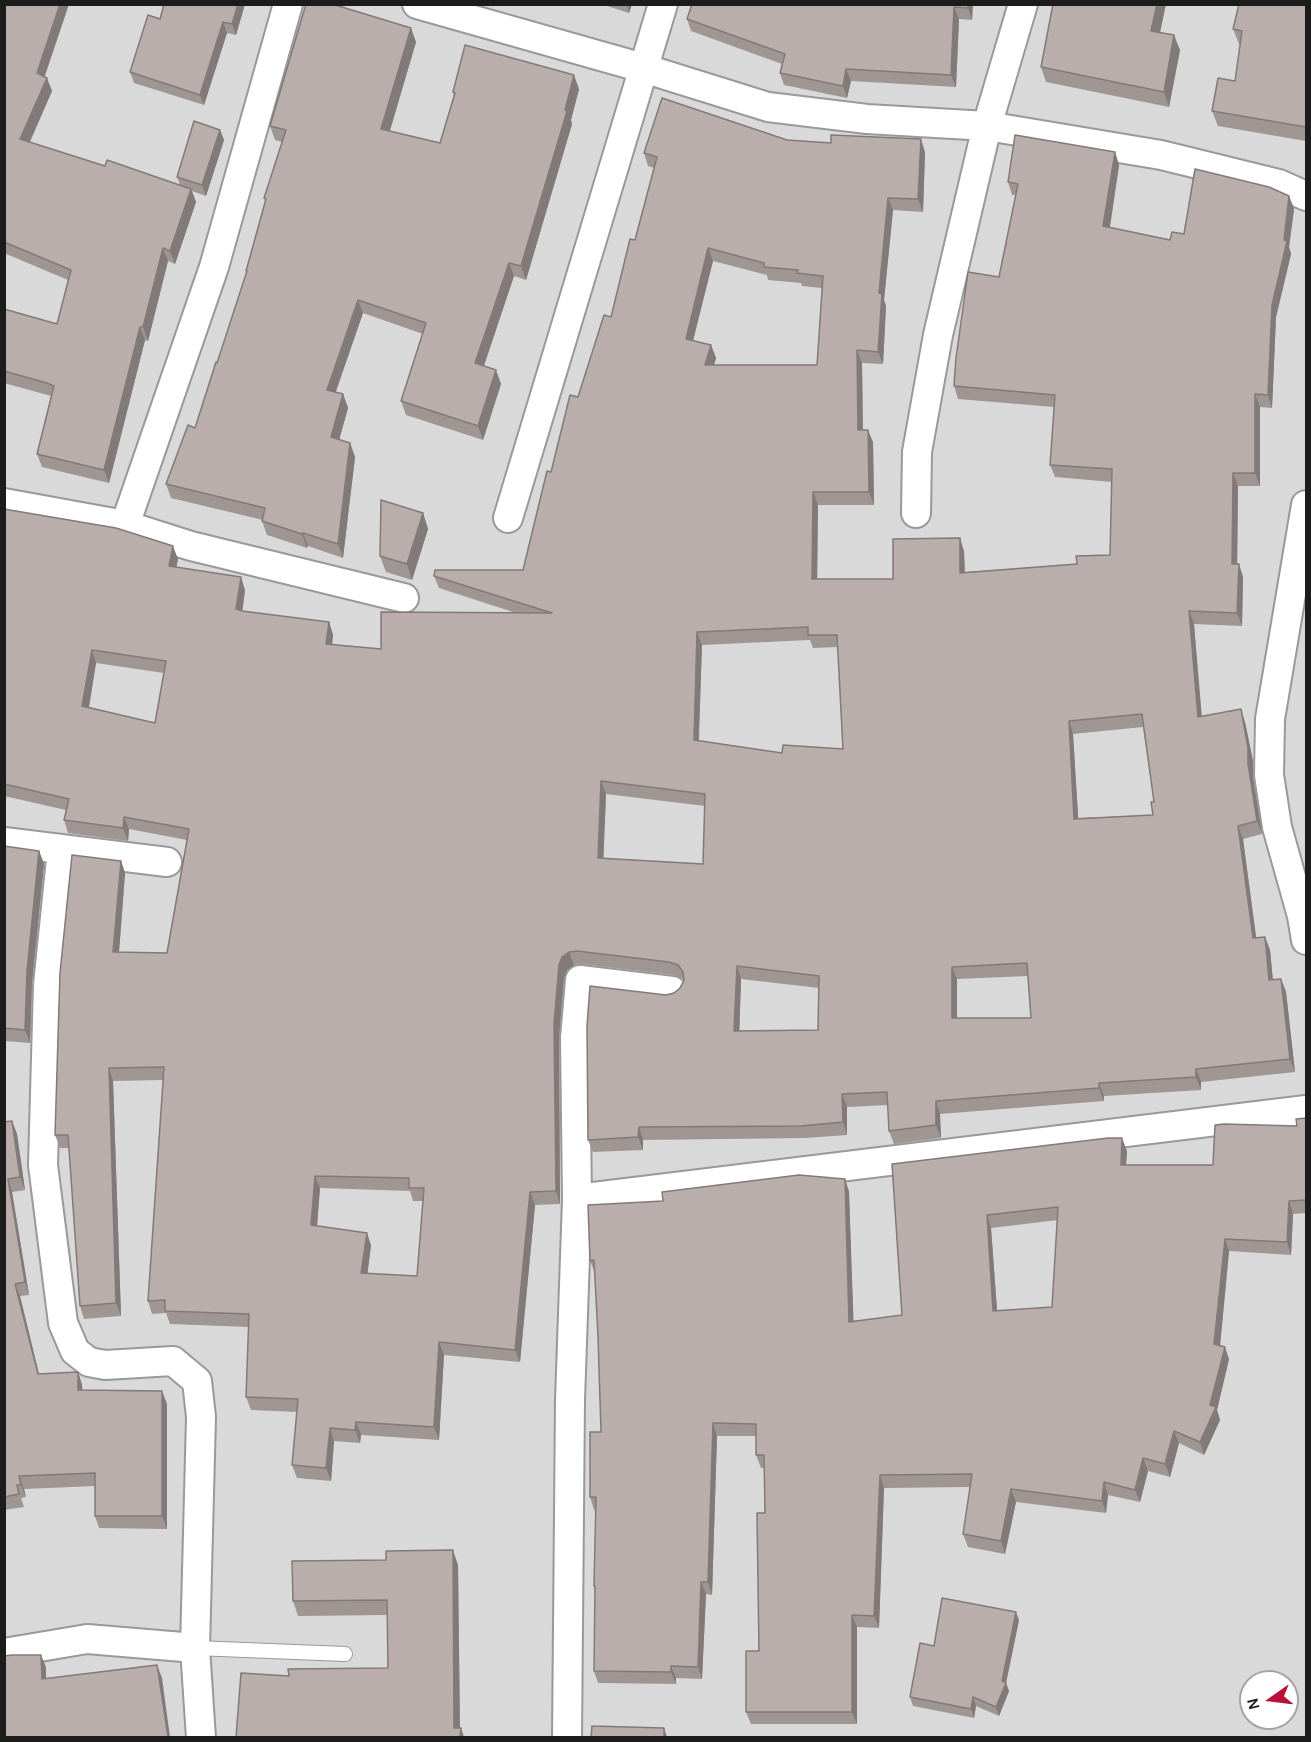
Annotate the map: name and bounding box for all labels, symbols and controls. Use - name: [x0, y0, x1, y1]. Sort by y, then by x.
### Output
- north arrow: [1239, 1670, 1299, 1730]
- text: N: [1242, 1696, 1264, 1712]

